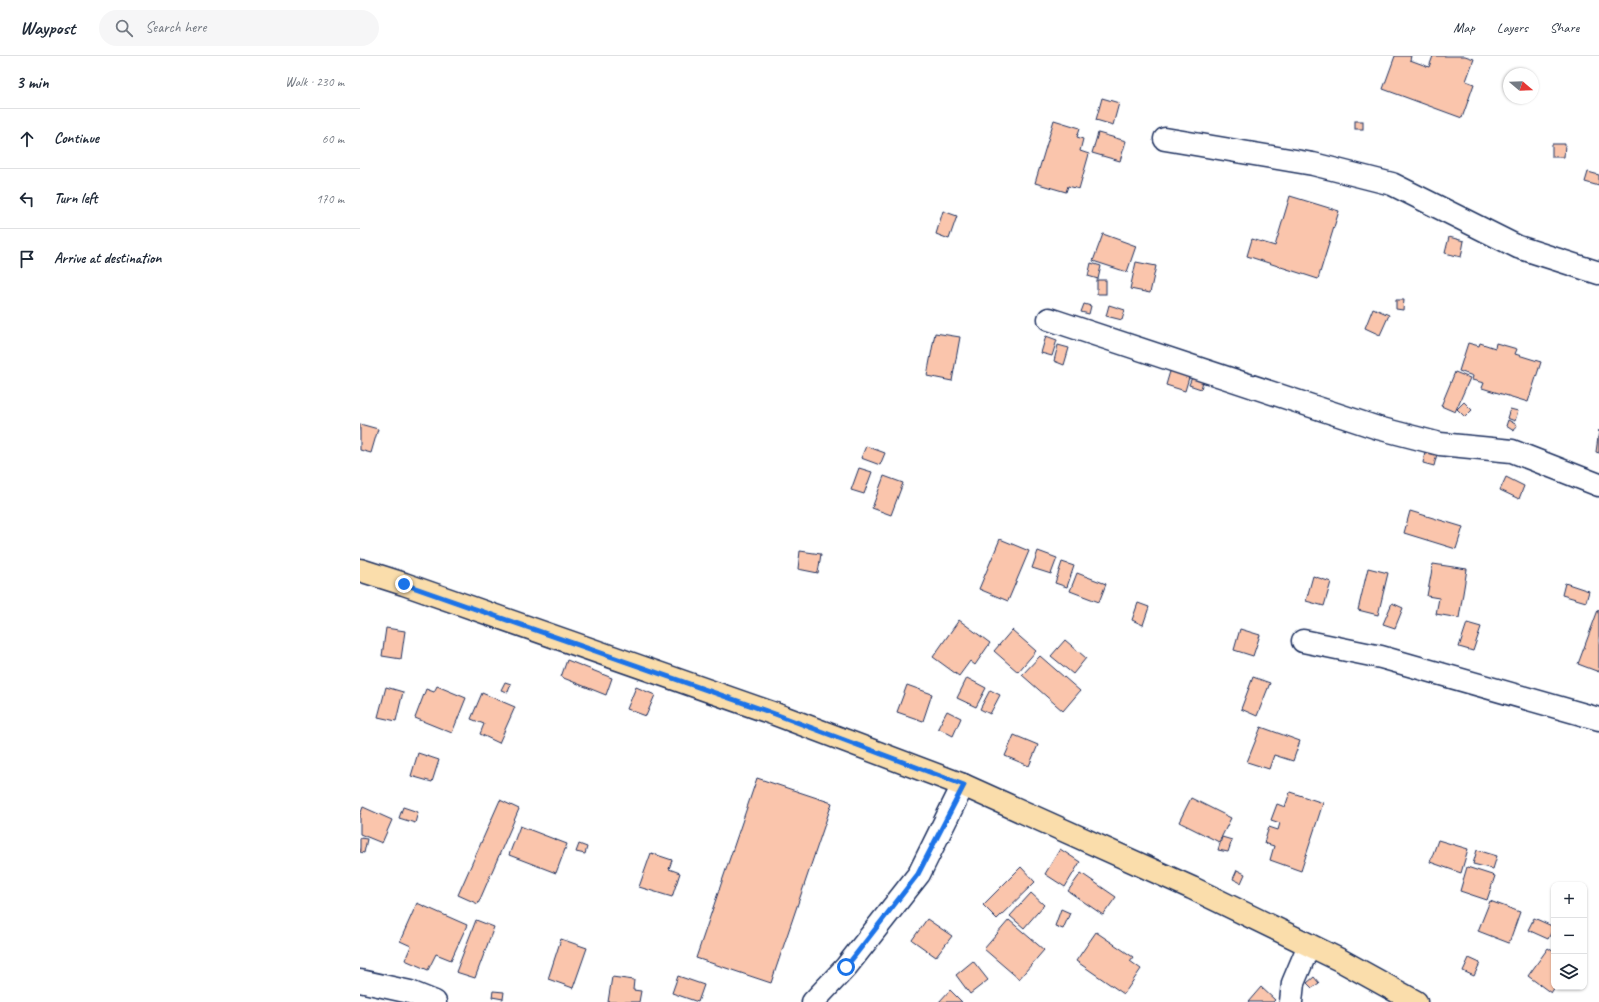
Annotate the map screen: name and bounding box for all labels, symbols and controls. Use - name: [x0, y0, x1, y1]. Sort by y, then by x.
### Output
- search box: [99, 10, 379, 46]
- text: Waypost: [20, 16, 75, 40]
- icon: search: [113, 17, 135, 39]
- text: Search here: [145, 18, 206, 37]
- text: Map: [1453, 19, 1475, 36]
- text: Layers: [1497, 19, 1528, 36]
- text: Share: [1550, 19, 1579, 36]
- north arrow: [1503, 68, 1539, 104]
- text: 3 min: [16, 72, 49, 93]
- text: Walk · 230 m: [285, 74, 344, 90]
- icon: ahead: [16, 128, 38, 150]
- text: Continue: [54, 129, 99, 148]
- text: 60 m: [322, 131, 344, 147]
- icon: left: [16, 188, 38, 210]
- text: Turn left: [54, 189, 97, 208]
- text: 170 m: [316, 191, 344, 207]
- icon: arrive: [16, 248, 38, 270]
- text: Arrive at destination: [54, 249, 161, 268]
- route end: [395, 575, 413, 593]
- map controls: [1551, 882, 1587, 990]
- button: +: [1551, 882, 1587, 918]
- button: −: [1551, 918, 1587, 954]
- button: layers: [1551, 954, 1587, 990]
- route start: [837, 958, 855, 976]

